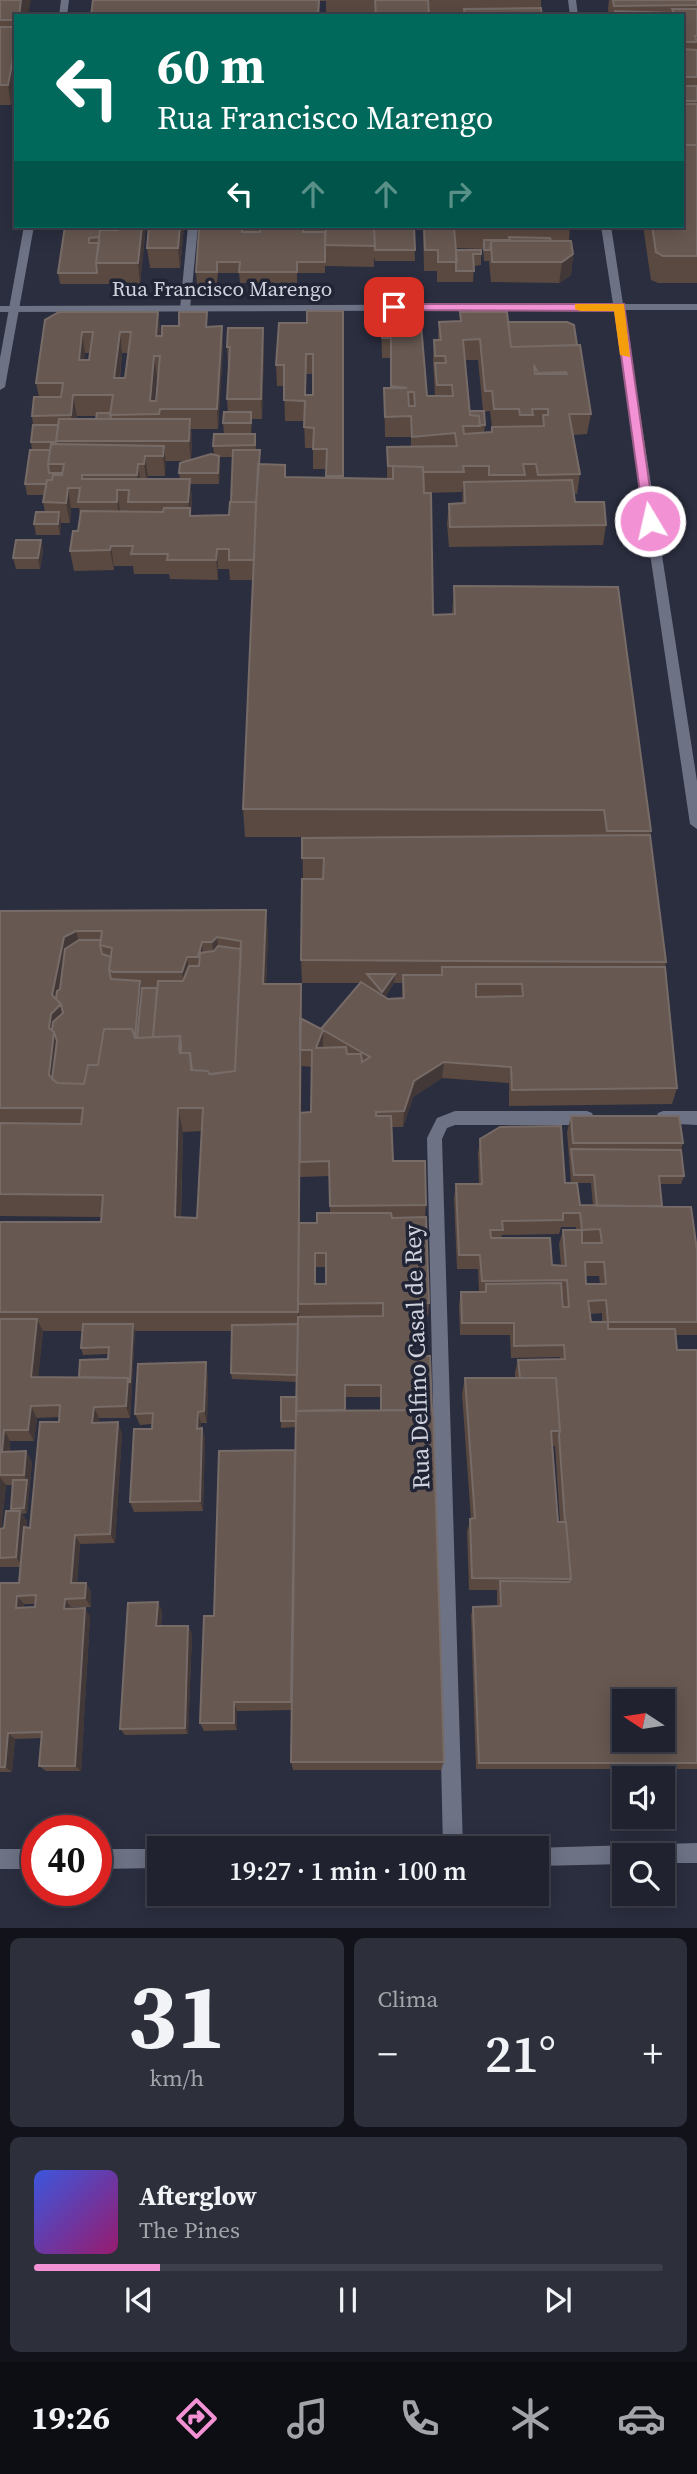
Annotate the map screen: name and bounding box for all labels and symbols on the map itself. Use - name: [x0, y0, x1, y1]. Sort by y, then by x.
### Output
- street label: Rua Francisco Marengo: [112, 274, 332, 303]
- pin: [364, 277, 424, 337]
- position arrow: [613, 484, 687, 558]
- street label: Rua Delfino Casal de Rey: [395, 1223, 438, 1490]
- north arrow: [612, 1689, 676, 1752]
- speed limit sign: 40: [21, 1815, 112, 1906]

